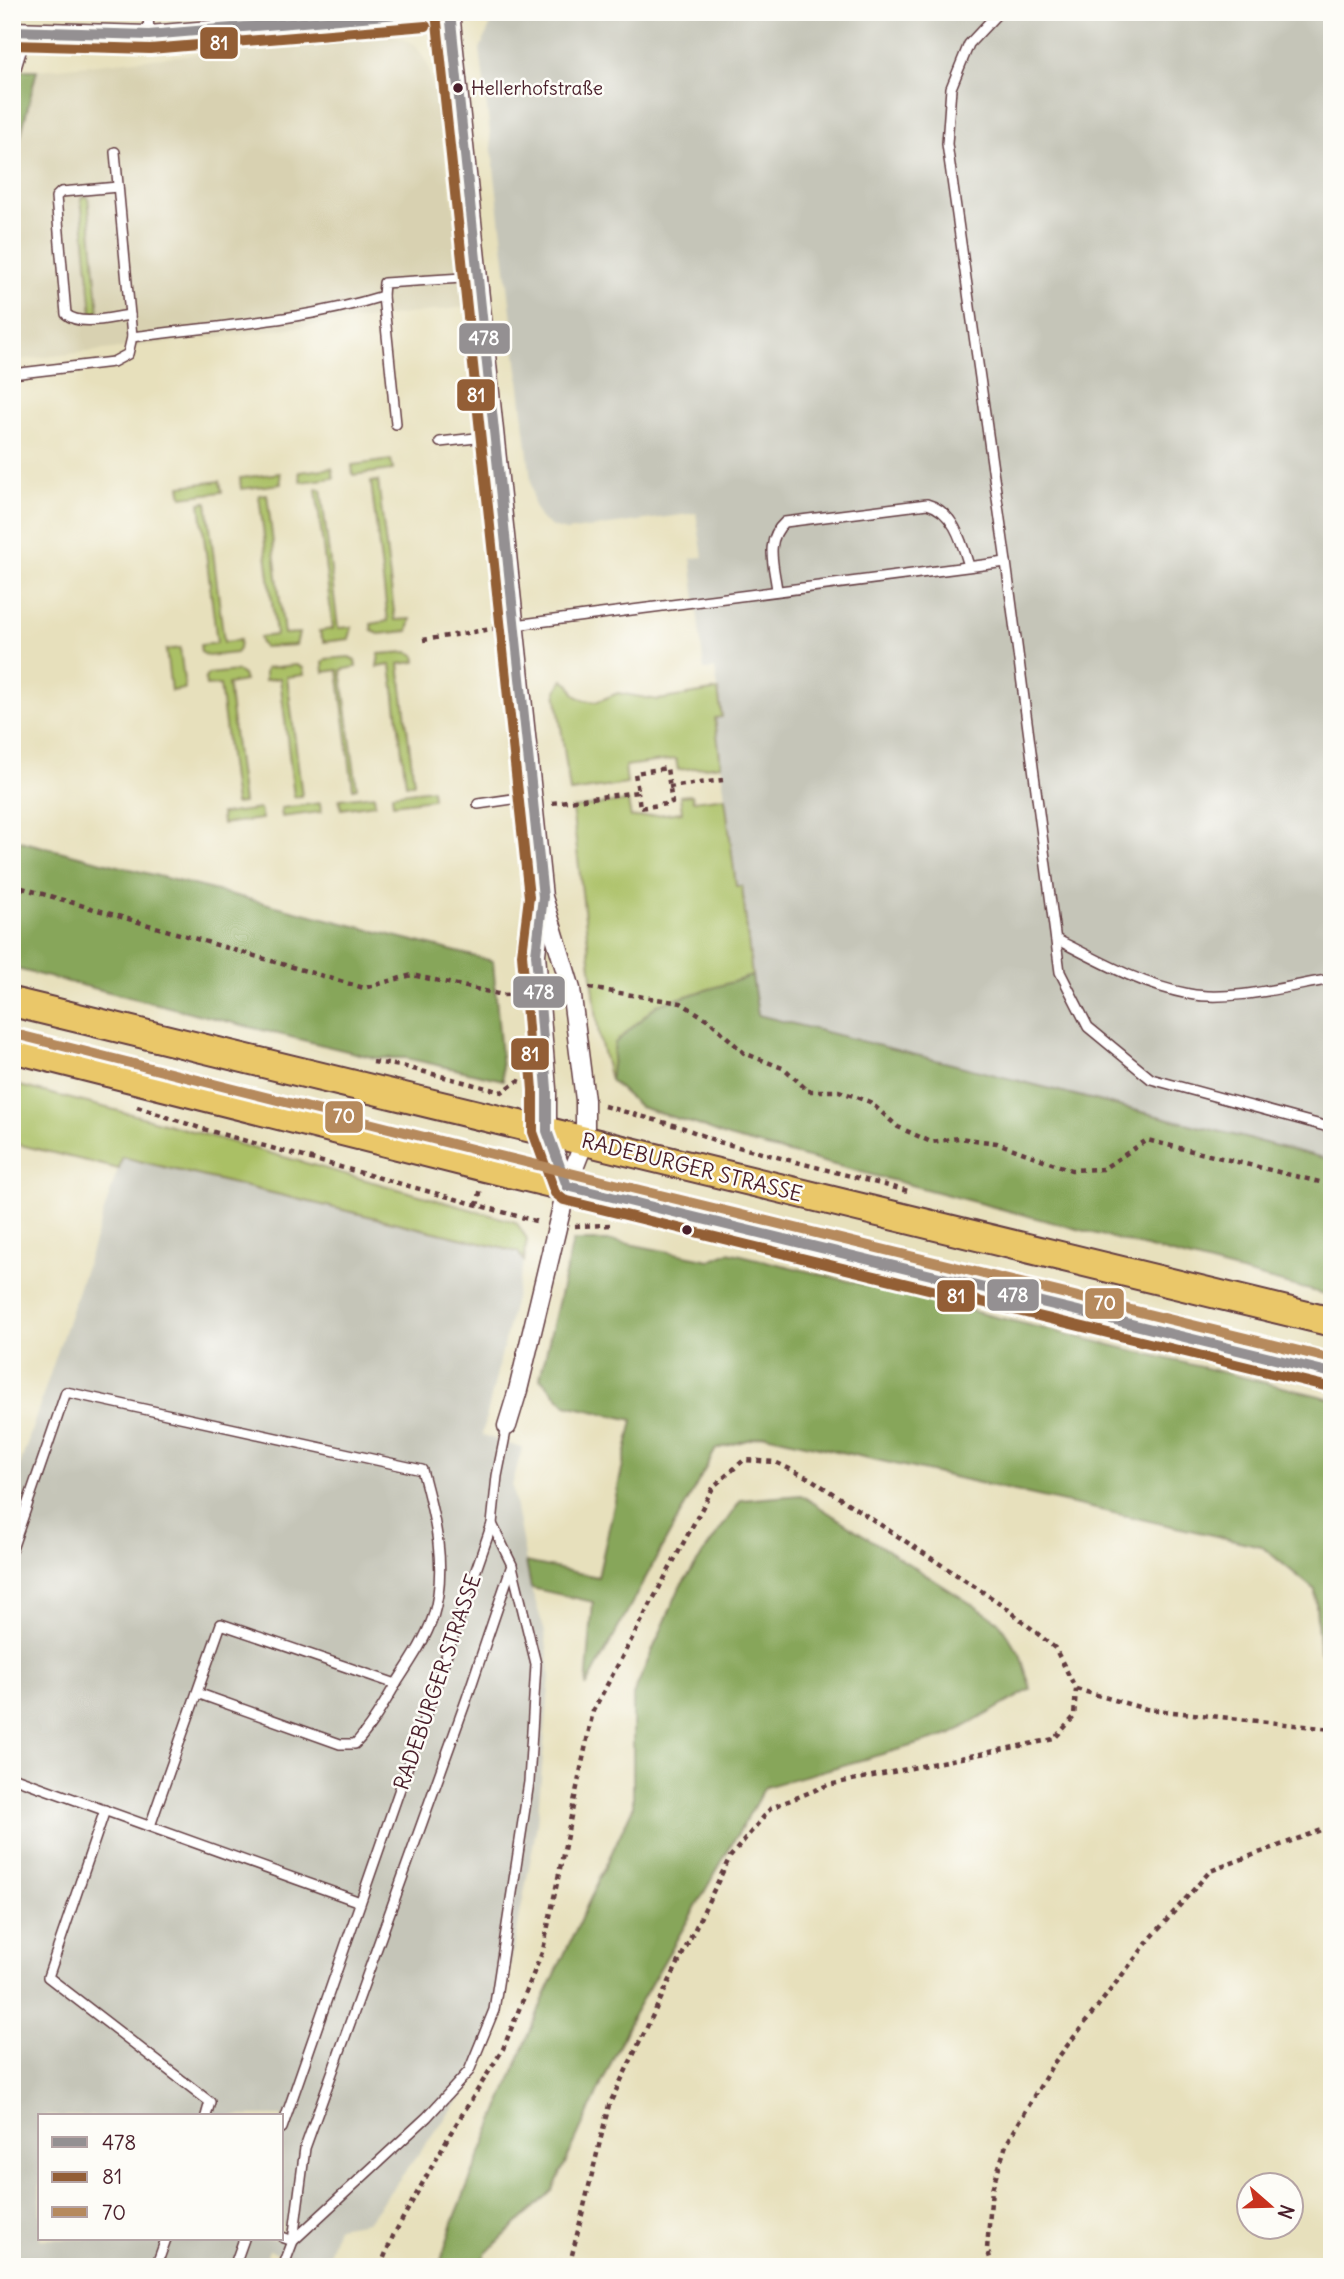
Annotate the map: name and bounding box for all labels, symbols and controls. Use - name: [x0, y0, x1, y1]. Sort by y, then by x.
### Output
- line badge: 81: [199, 26, 239, 60]
- text: 81: [210, 31, 228, 55]
- place label: Hellerhofstraße: [471, 76, 603, 100]
- marker: Hellerhofstraße: [451, 81, 465, 95]
- line badge: 478: [458, 322, 511, 355]
- text: 478: [468, 326, 500, 350]
- line badge: 81: [456, 378, 496, 412]
- text: 81: [467, 383, 485, 407]
- line badge: 478: [512, 975, 566, 1009]
- text: 478: [523, 980, 555, 1004]
- line badge: 81: [510, 1037, 550, 1071]
- text: 81: [521, 1042, 539, 1066]
- line badge: 70: [324, 1100, 364, 1134]
- text: 70: [333, 1104, 355, 1128]
- street label: RADEBURGER STRASSE: [579, 1127, 805, 1207]
- unlabelled marker: [680, 1223, 694, 1237]
- line badge: 478: [986, 1278, 1040, 1312]
- line badge: 81: [936, 1279, 976, 1313]
- text: 478: [997, 1283, 1029, 1307]
- text: 81: [947, 1284, 965, 1308]
- line badge: 70: [1084, 1287, 1125, 1320]
- text: 70: [1094, 1291, 1116, 1315]
- street label: RADEBURGER STRASSE: [387, 1571, 487, 1793]
- legend: [38, 2114, 284, 2240]
- text: 478: [102, 2129, 136, 2156]
- text: 81: [102, 2163, 122, 2190]
- north arrow: [1236, 2170, 1306, 2240]
- text: 70: [102, 2199, 126, 2226]
- text: N: [1272, 2202, 1299, 2222]

